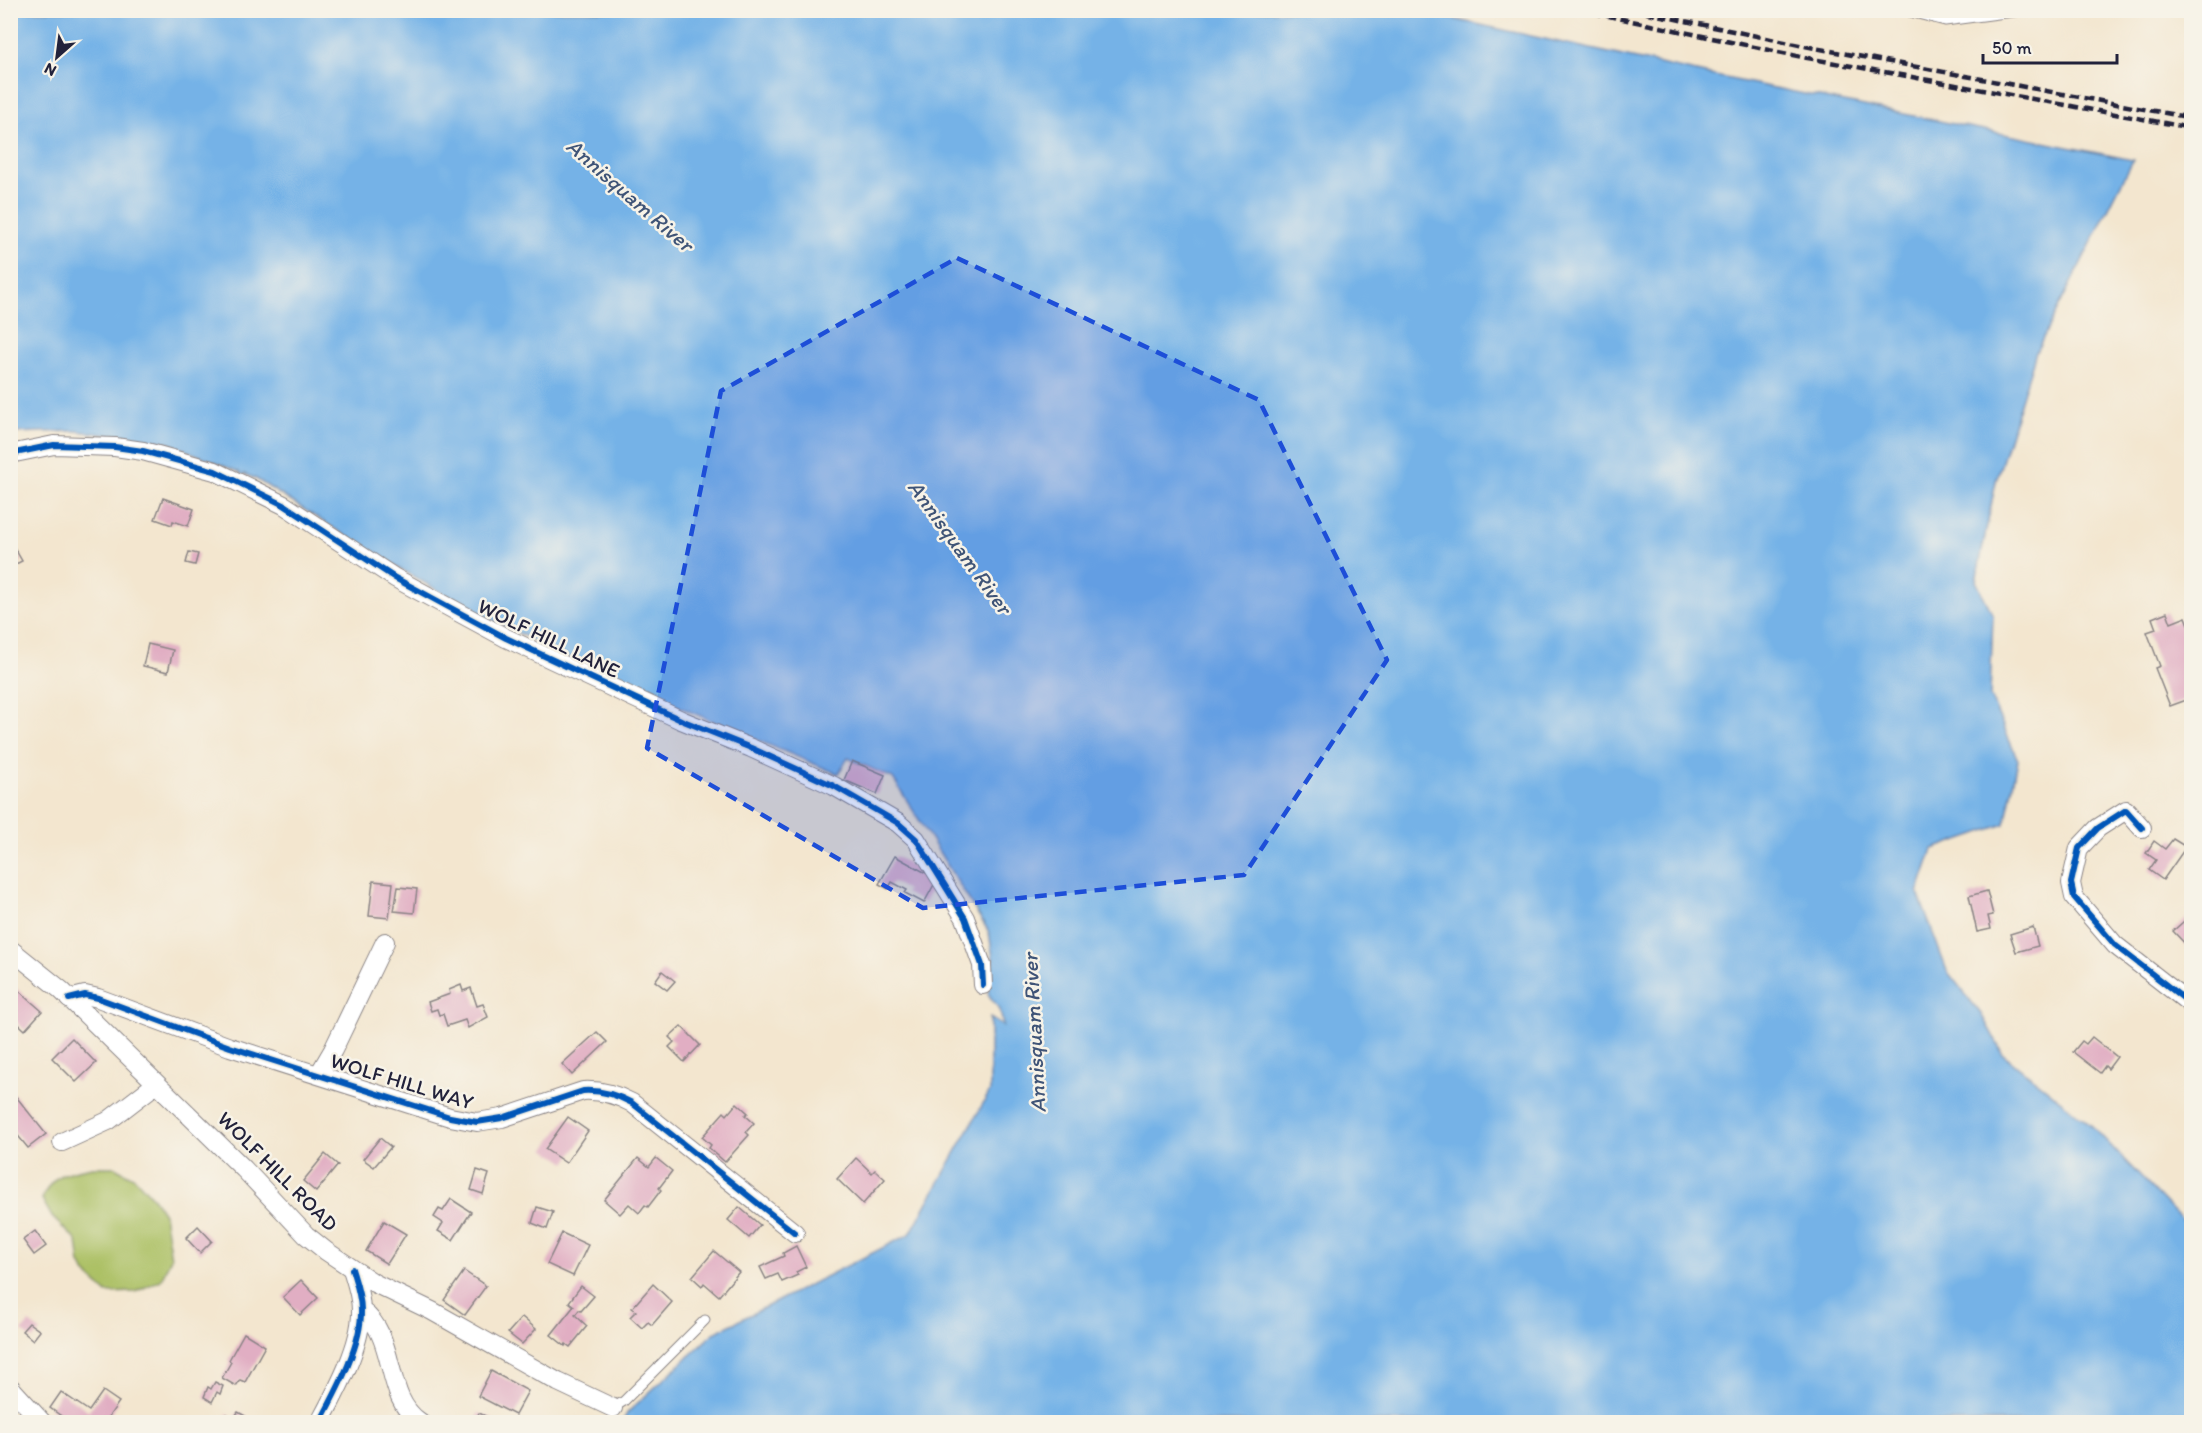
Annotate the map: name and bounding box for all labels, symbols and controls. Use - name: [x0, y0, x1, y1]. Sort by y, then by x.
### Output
- north arrow: [27, 27, 87, 87]
- scale bar: [1983, 27, 2116, 65]
- text: 50 m: [1992, 37, 2032, 59]
- text: N: [41, 59, 59, 81]
- water label: Annisquam River: [561, 133, 701, 259]
- water label: Annisquam River: [902, 475, 1019, 621]
- street label: WOLF HILL LANE: [474, 593, 624, 683]
- water label: Annisquam River: [1016, 950, 1052, 1113]
- street label: WOLF HILL WAY: [327, 1047, 477, 1115]
- street label: WOLF HILL ROAD: [213, 1106, 343, 1236]

